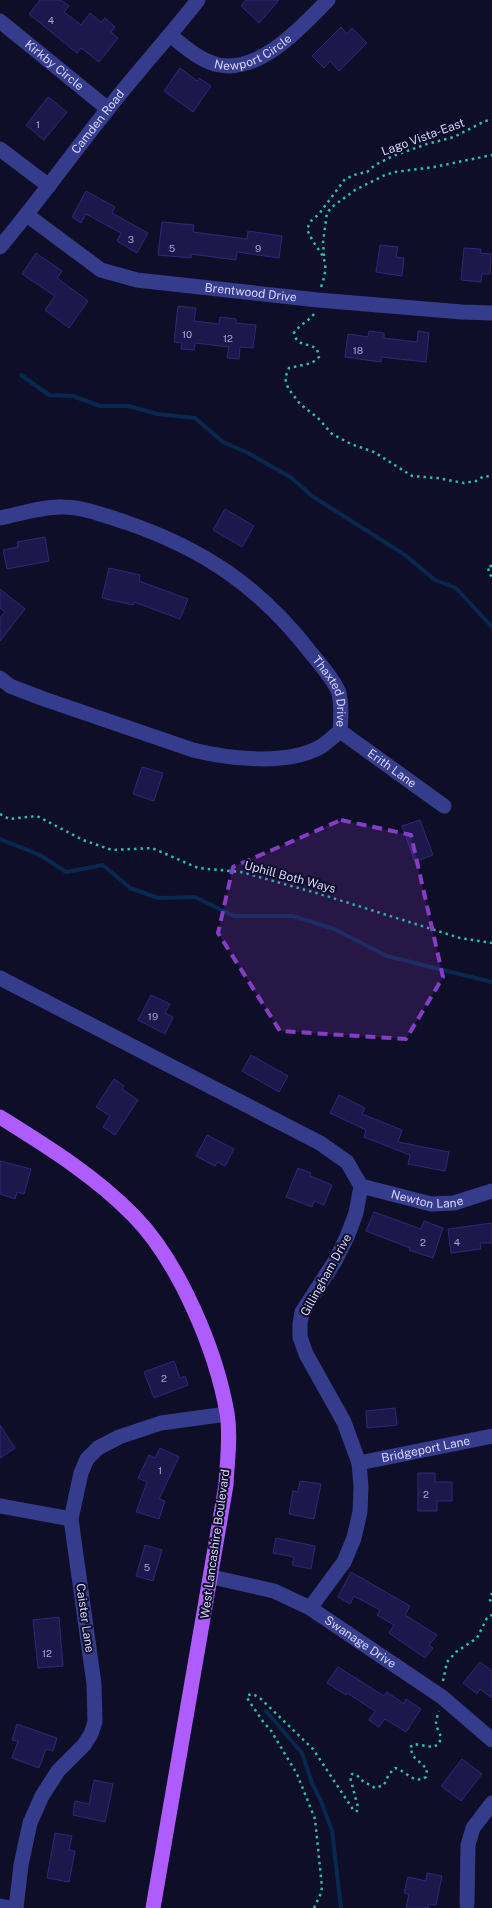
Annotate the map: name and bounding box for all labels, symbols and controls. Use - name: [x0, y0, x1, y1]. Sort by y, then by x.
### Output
- house number: 4: [48, 14, 54, 26]
- street label: Newport Circle: [213, 31, 295, 73]
- street label: Kirkby Circle: [22, 37, 87, 93]
- street label: Camden Road: [69, 87, 127, 157]
- street label: Lago Vista-East: [380, 115, 467, 159]
- house number: 1: [36, 118, 40, 130]
- house number: 3: [128, 233, 134, 245]
- house number: 5: [169, 242, 175, 254]
- house number: 9: [255, 242, 261, 254]
- street label: Brentwood Drive: [204, 281, 298, 305]
- house number: 10: [182, 328, 192, 340]
- house number: 12: [223, 332, 233, 344]
- house number: 18: [353, 344, 363, 356]
- street label: Thaxted Drive: [309, 653, 348, 728]
- street label: Erith Lane: [365, 746, 419, 791]
- street label: Uphill Both Ways: [243, 858, 337, 896]
- house number: 19: [148, 1010, 158, 1022]
- street label: Newton Lane: [390, 1187, 465, 1211]
- street label: Gillingham Drive: [298, 1231, 354, 1319]
- house number: 2: [420, 1236, 426, 1248]
- house number: 4: [454, 1236, 460, 1248]
- house number: 2: [161, 1372, 167, 1384]
- street label: Bridgeport Lane: [380, 1434, 471, 1465]
- house number: 1: [158, 1464, 162, 1476]
- street label: West Lancashire Boulevard: [198, 1468, 232, 1620]
- house number: 2: [423, 1488, 429, 1500]
- house number: 5: [144, 1561, 150, 1573]
- street label: Caister Lane: [73, 1582, 97, 1654]
- street label: Swanage Drive: [322, 1613, 399, 1671]
- house number: 12: [42, 1647, 52, 1659]

